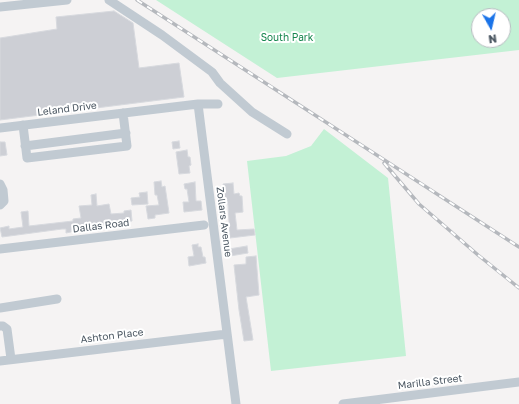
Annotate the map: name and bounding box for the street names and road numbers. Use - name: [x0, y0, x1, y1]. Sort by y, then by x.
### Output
- street label: Leland Drive: [37, 99, 97, 119]
- street label: Zollars Avenue: [214, 186, 234, 258]
- street label: Dallas Road: [72, 217, 130, 235]
- street label: Ashton Place: [80, 326, 144, 346]
- street label: Marilla Street: [397, 372, 463, 392]

